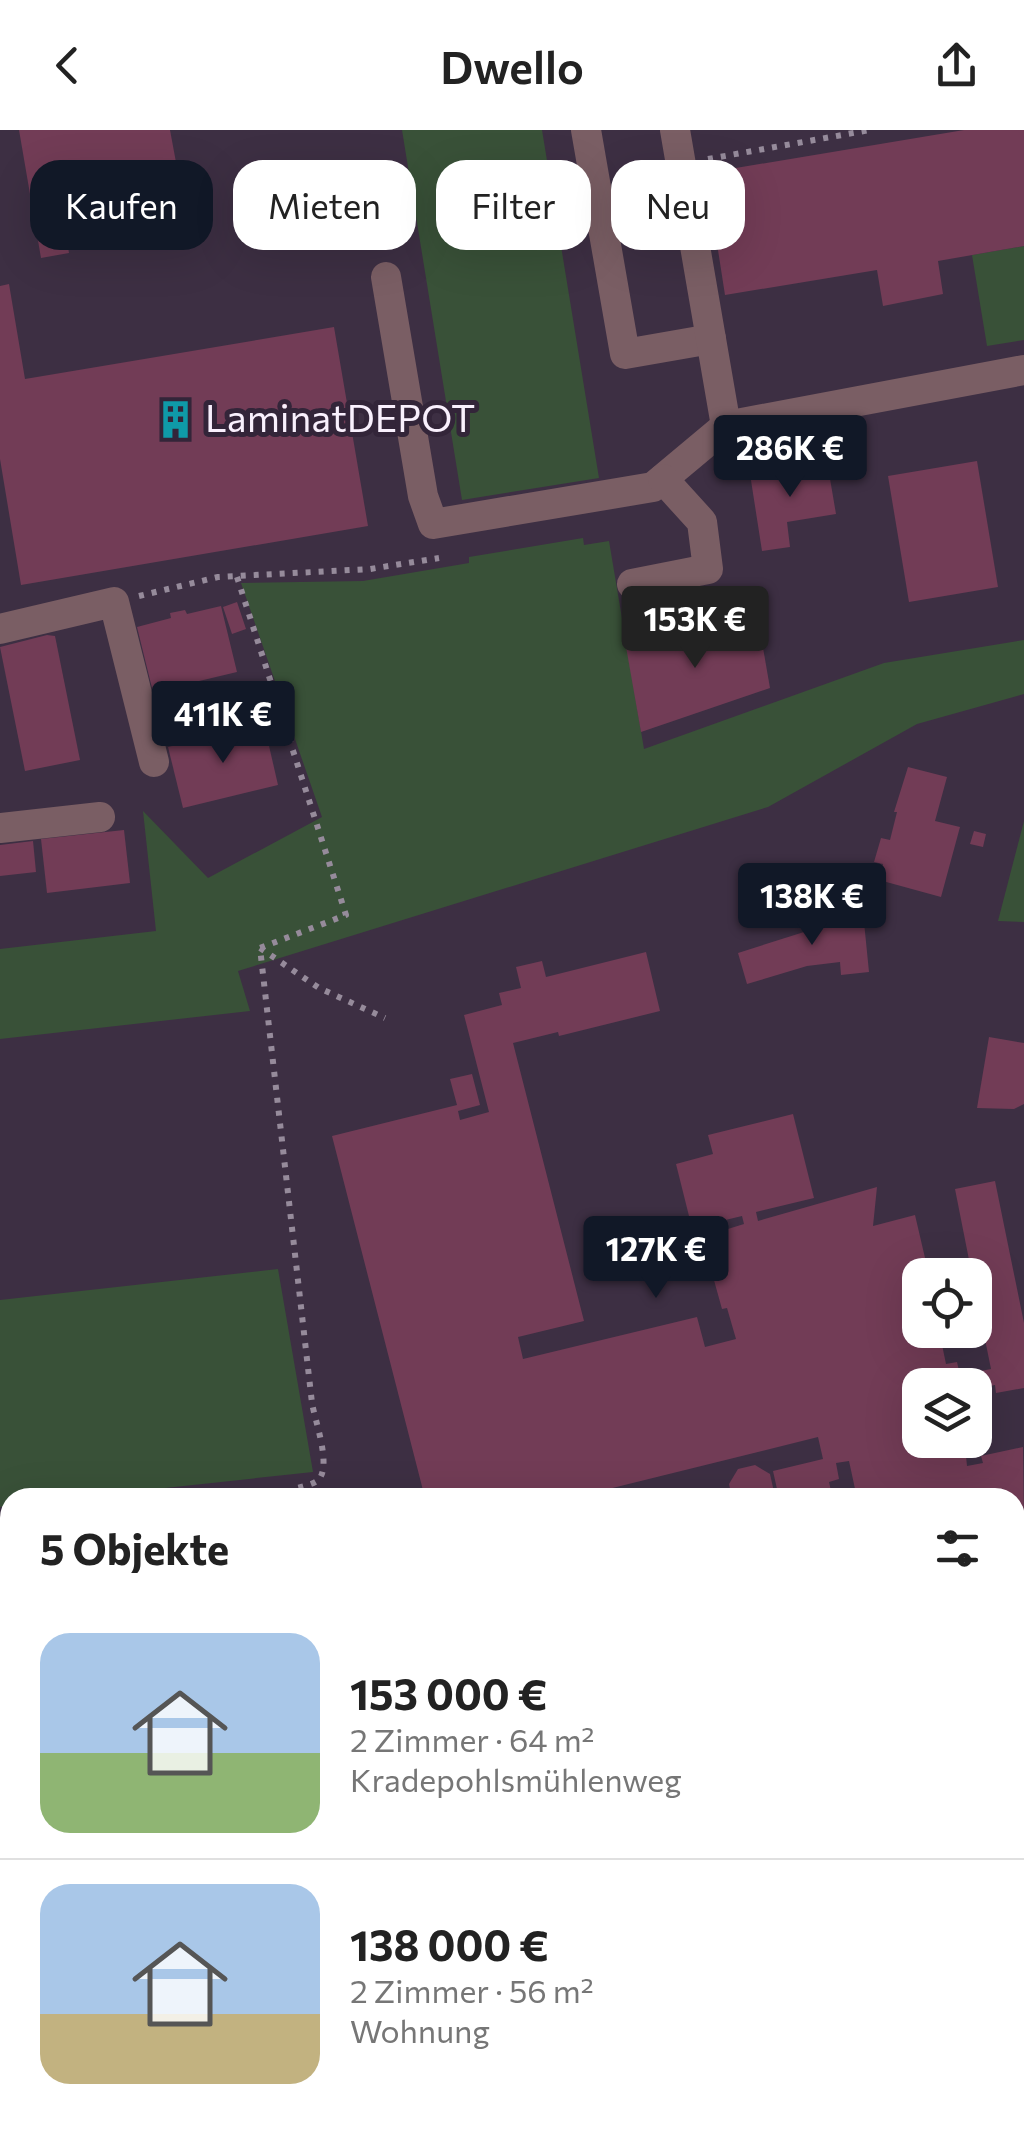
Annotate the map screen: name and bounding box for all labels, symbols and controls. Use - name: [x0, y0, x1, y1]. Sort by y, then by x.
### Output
- icon: back: [40, 38, 95, 93]
- text: Dwello: [440, 38, 584, 93]
- icon: share: [929, 38, 984, 93]
- chip: Kaufen: [30, 160, 213, 250]
- chip: Mieten: [233, 160, 416, 250]
- chip: Filter: [436, 160, 591, 250]
- chip: Neu: [611, 160, 745, 250]
- place label: LaminatDEPOT: [205, 393, 475, 440]
- building icon: LaminatDEPOT: [154, 398, 196, 440]
- pin: 286K €: [709, 415, 871, 500]
- text: 286K €: [736, 427, 844, 467]
- pin: 153K €: [614, 586, 776, 671]
- text: 153K €: [644, 598, 746, 638]
- pin: 411K €: [142, 681, 304, 766]
- text: 411K €: [174, 693, 272, 733]
- pin: 138K €: [731, 863, 893, 948]
- text: 138K €: [760, 875, 864, 915]
- pin: 127K €: [575, 1216, 737, 1301]
- text: 127K €: [605, 1228, 707, 1268]
- map controls: [902, 1258, 992, 1458]
- button: locate: [902, 1258, 992, 1348]
- button: layers: [902, 1368, 992, 1458]
- icon: filters: [930, 1521, 985, 1576]
- text: 5 Objekte: [40, 1522, 229, 1574]
- text: 153 000 €: [350, 1667, 547, 1719]
- icon: home: [120, 1673, 240, 1793]
- text: 2 Zimmer · 64 m²: [350, 1719, 594, 1759]
- text: Kradepohlsmühlenweg: [350, 1759, 682, 1799]
- text: 138 000 €: [350, 1918, 549, 1970]
- icon: home: [120, 1924, 240, 2044]
- text: 2 Zimmer · 56 m²: [350, 1970, 594, 2010]
- text: Wohnung: [350, 2010, 490, 2050]

